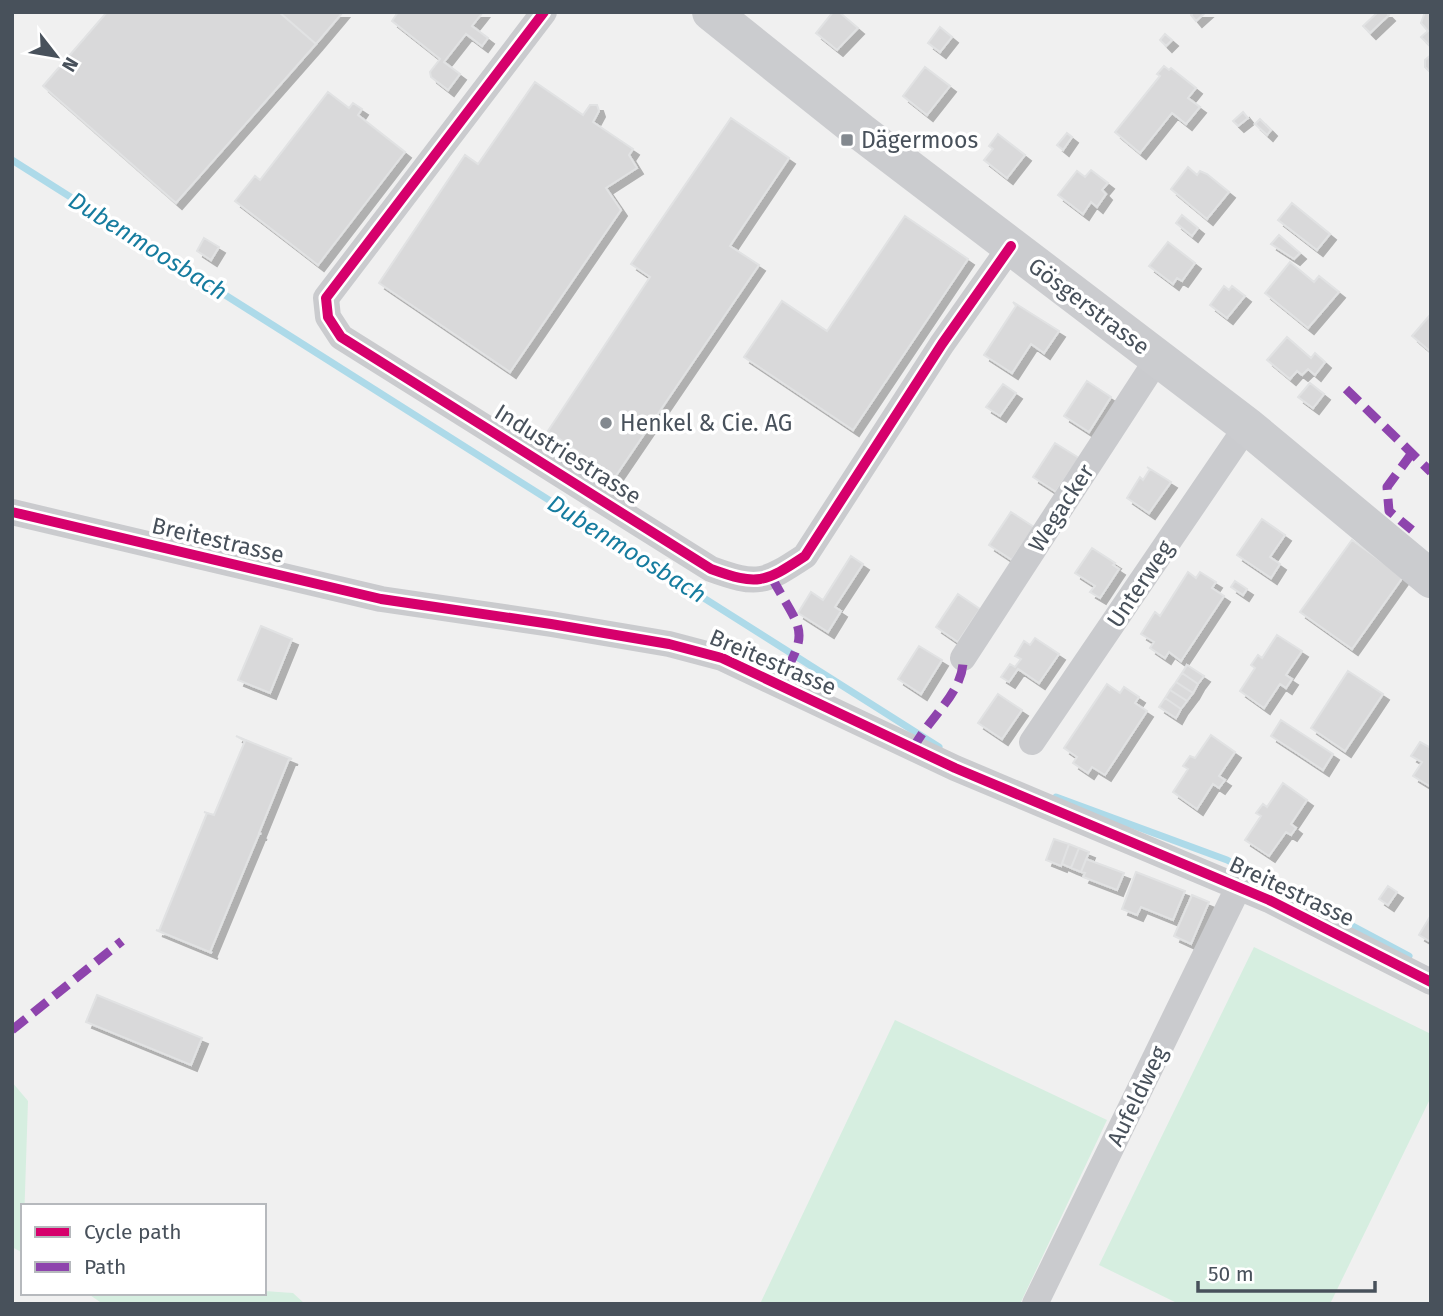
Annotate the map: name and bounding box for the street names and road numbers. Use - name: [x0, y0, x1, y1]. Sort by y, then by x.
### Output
- street label: Gösgerstrasse: [1023, 251, 1155, 361]
- street label: Industriestrasse: [490, 398, 646, 510]
- street label: Wegacker: [1022, 459, 1100, 557]
- street label: Breitestrasse: [149, 511, 287, 569]
- street label: Unterweg: [1101, 535, 1179, 633]
- street label: Breitestrasse: [705, 623, 841, 701]
- street label: Breitestrasse: [1225, 850, 1359, 932]
- street label: Aufeldweg: [1101, 1041, 1173, 1151]

